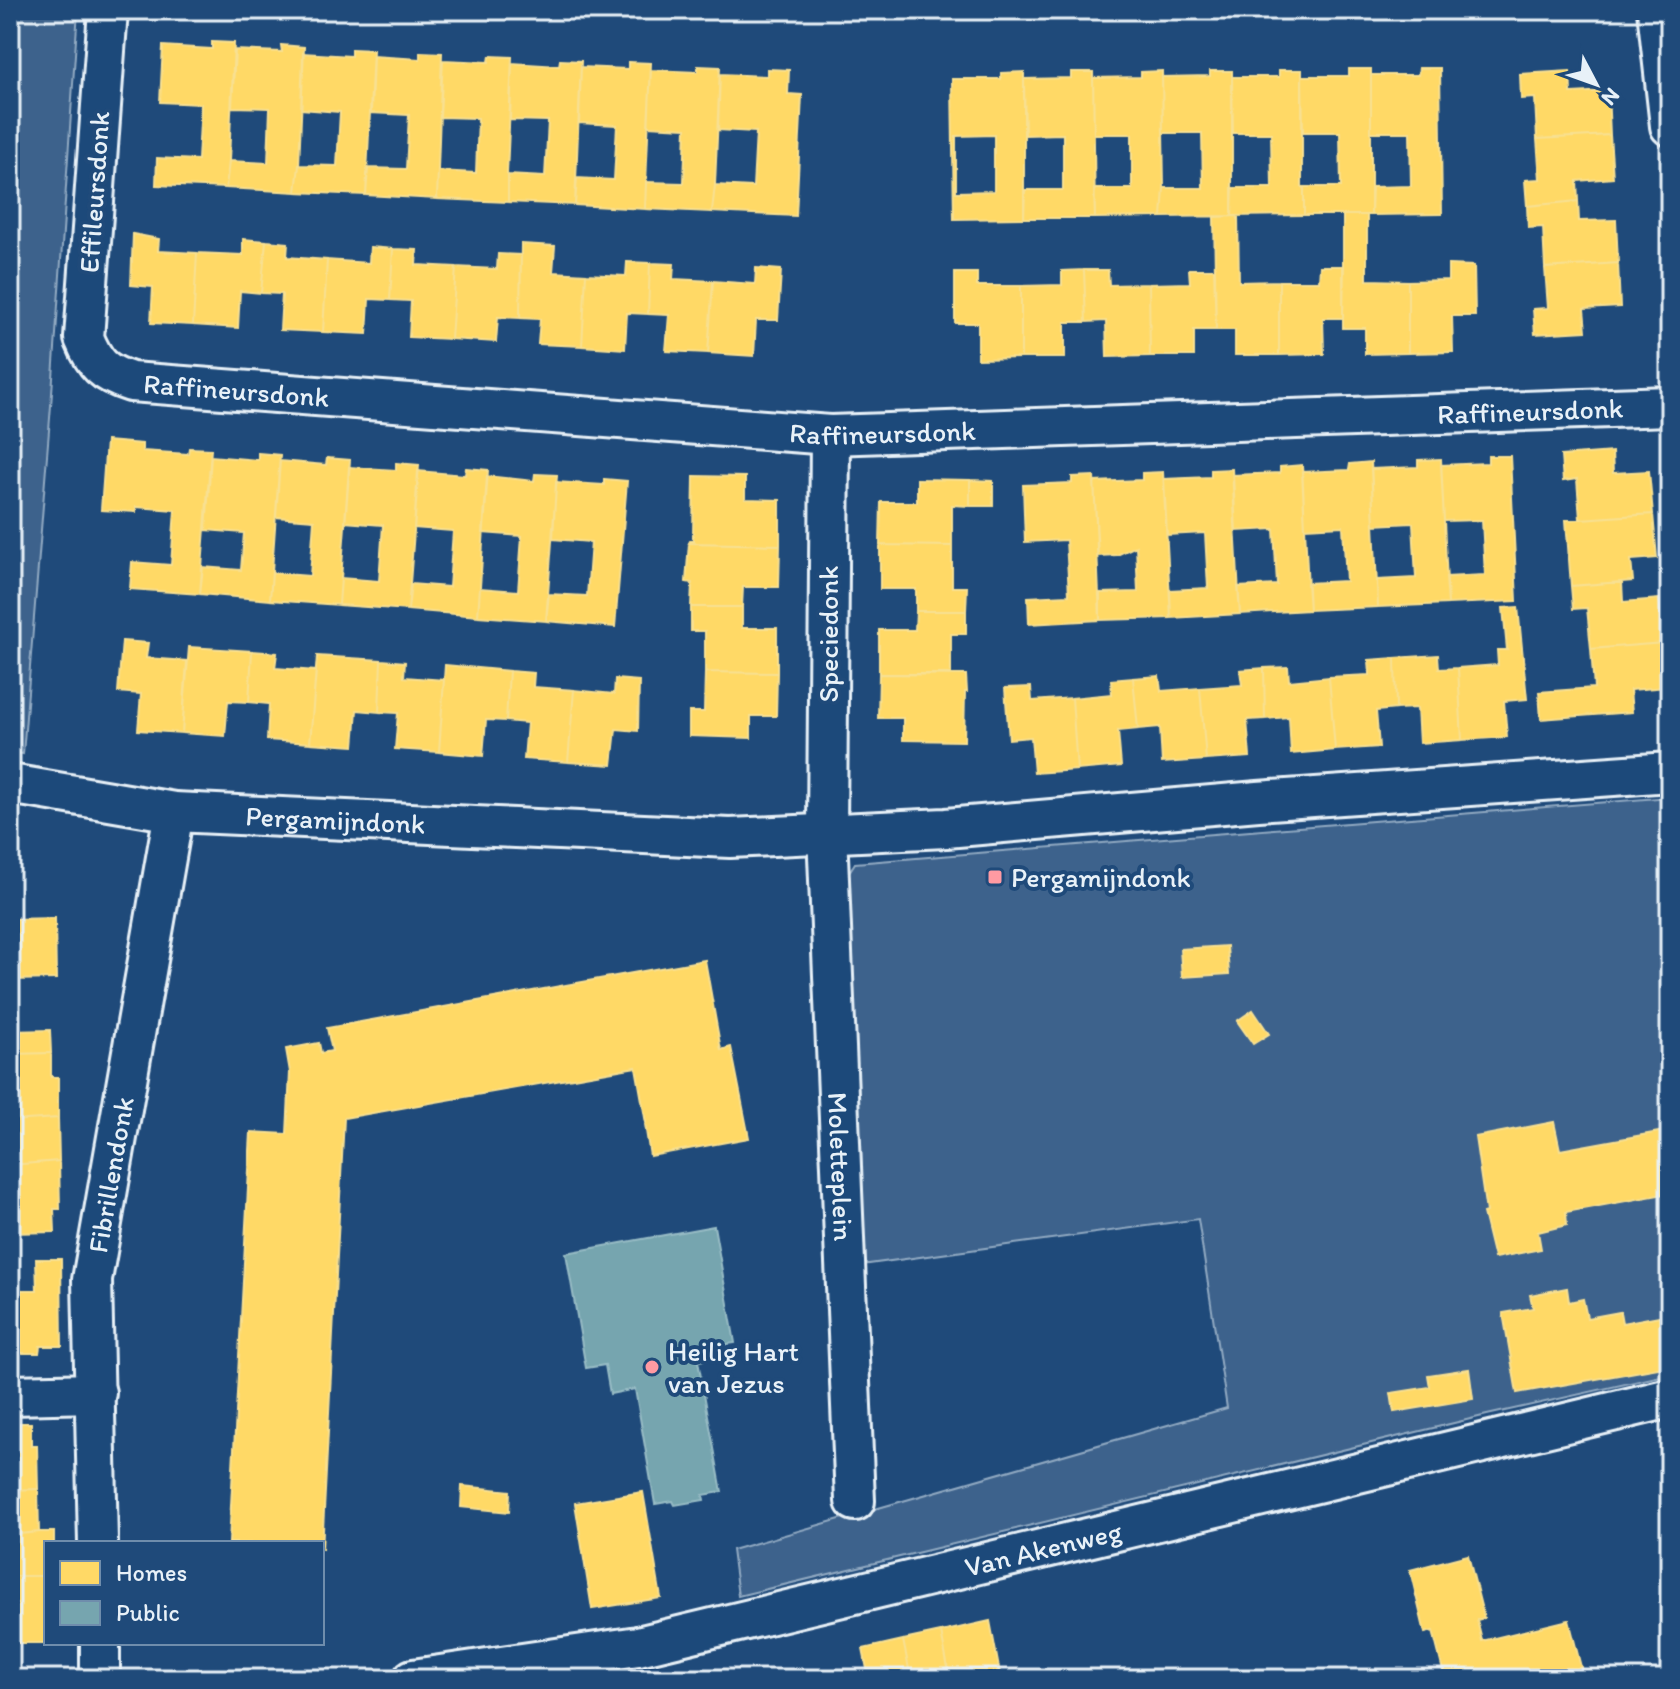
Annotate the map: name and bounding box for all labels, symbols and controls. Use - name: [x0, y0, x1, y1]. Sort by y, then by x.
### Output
- north arrow: [1556, 44, 1636, 124]
- text: N: [1596, 82, 1626, 111]
- street label: Effileursdonk: [71, 110, 117, 274]
- street label: Raffineursdonk: [142, 366, 331, 414]
- street label: Raffineursdonk: [1437, 391, 1624, 431]
- street label: Raffineursdonk: [788, 413, 977, 452]
- street label: Speciedonk: [811, 566, 845, 702]
- street label: Pergamijndonk: [245, 798, 426, 841]
- place label: Pergamijndonk: [1011, 860, 1191, 894]
- marker: Pergamijndonk: [986, 868, 1004, 886]
- street label: Moletteplein: [821, 1091, 861, 1242]
- street label: Fibrillendonk: [80, 1094, 141, 1255]
- place label: Heilig Hart van Jezus: [668, 1334, 799, 1400]
- marker: Heilig Hart van Jezus: [643, 1358, 661, 1376]
- street label: Van Akenweg: [961, 1513, 1126, 1584]
- legend: [44, 1541, 324, 1645]
- text: Homes: [116, 1558, 187, 1587]
- text: Public: [116, 1598, 180, 1627]

